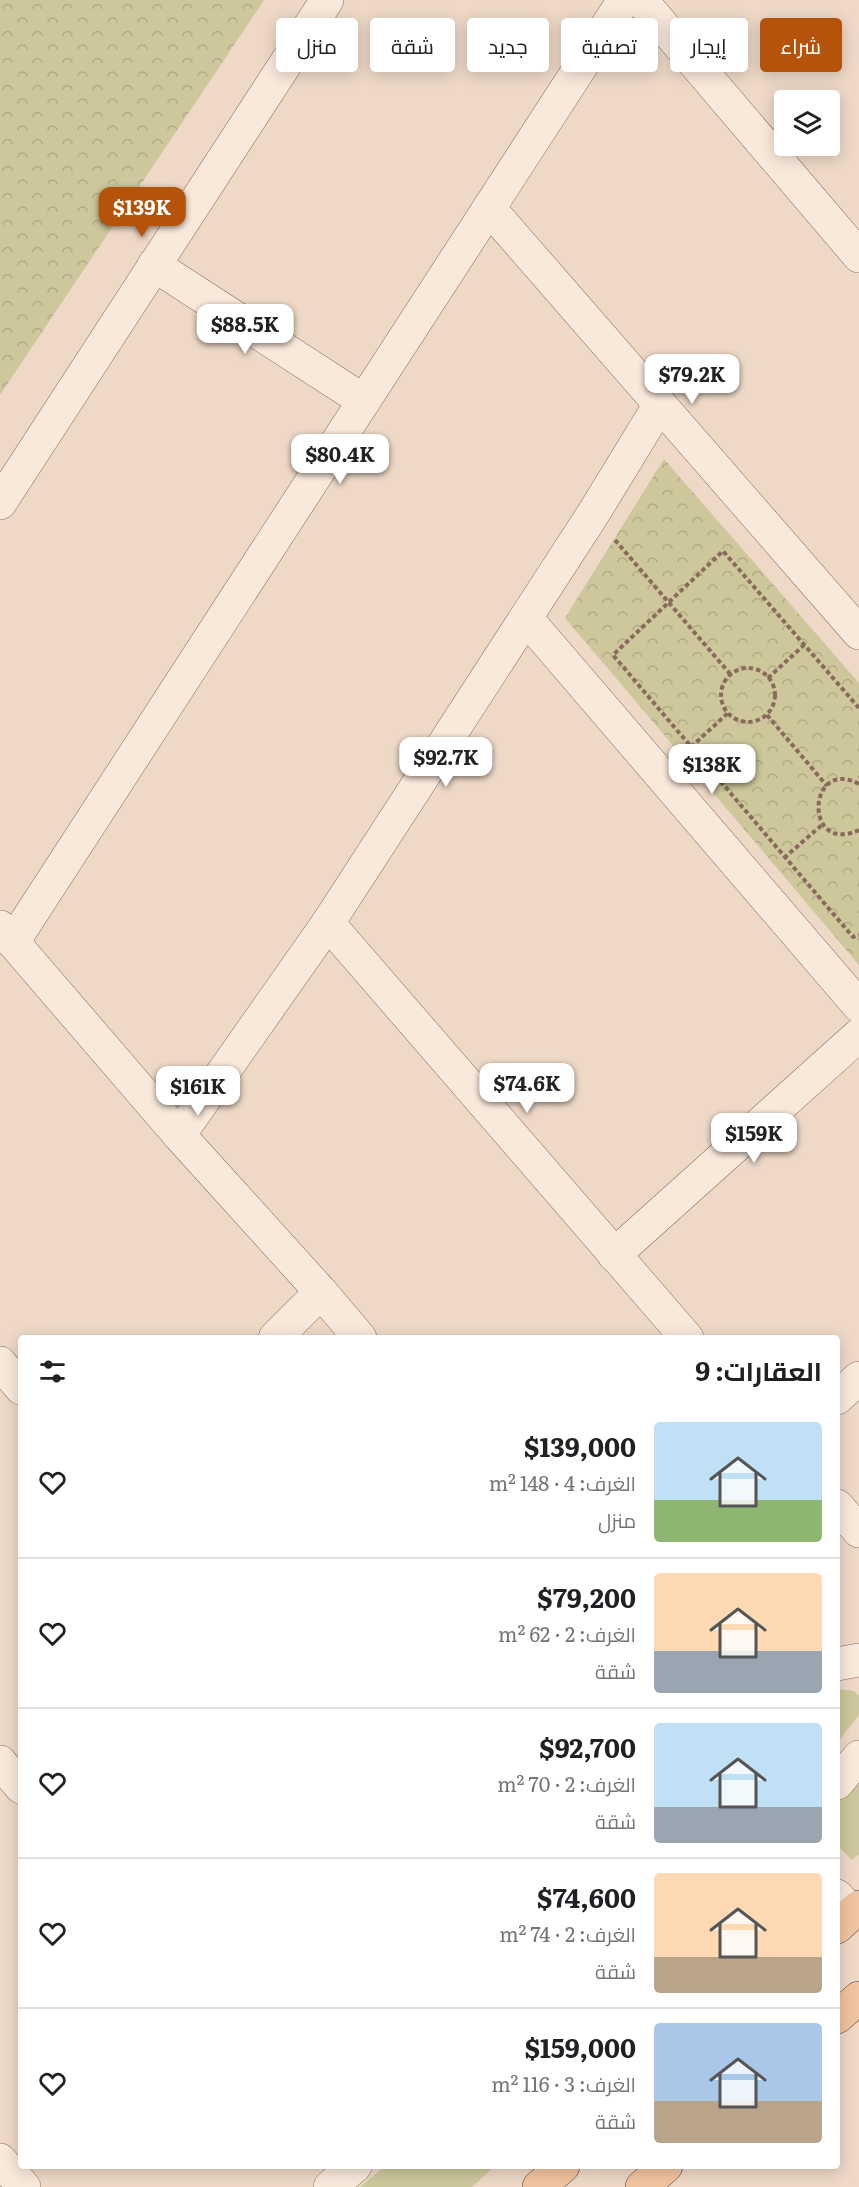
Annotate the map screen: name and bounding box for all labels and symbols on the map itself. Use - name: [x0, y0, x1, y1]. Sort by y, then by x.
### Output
- pin: $139K: [100, 187, 184, 238]
- pin: $88.5K: [196, 304, 294, 355]
- pin: $79.2K: [643, 354, 741, 405]
- pin: $80.4K: [291, 434, 389, 485]
- pin: $92.7K: [397, 737, 495, 788]
- pin: $138K: [670, 744, 754, 795]
- pin: $74.6K: [478, 1063, 576, 1114]
- pin: $161K: [156, 1066, 240, 1117]
- pin: $159K: [712, 1113, 796, 1164]

